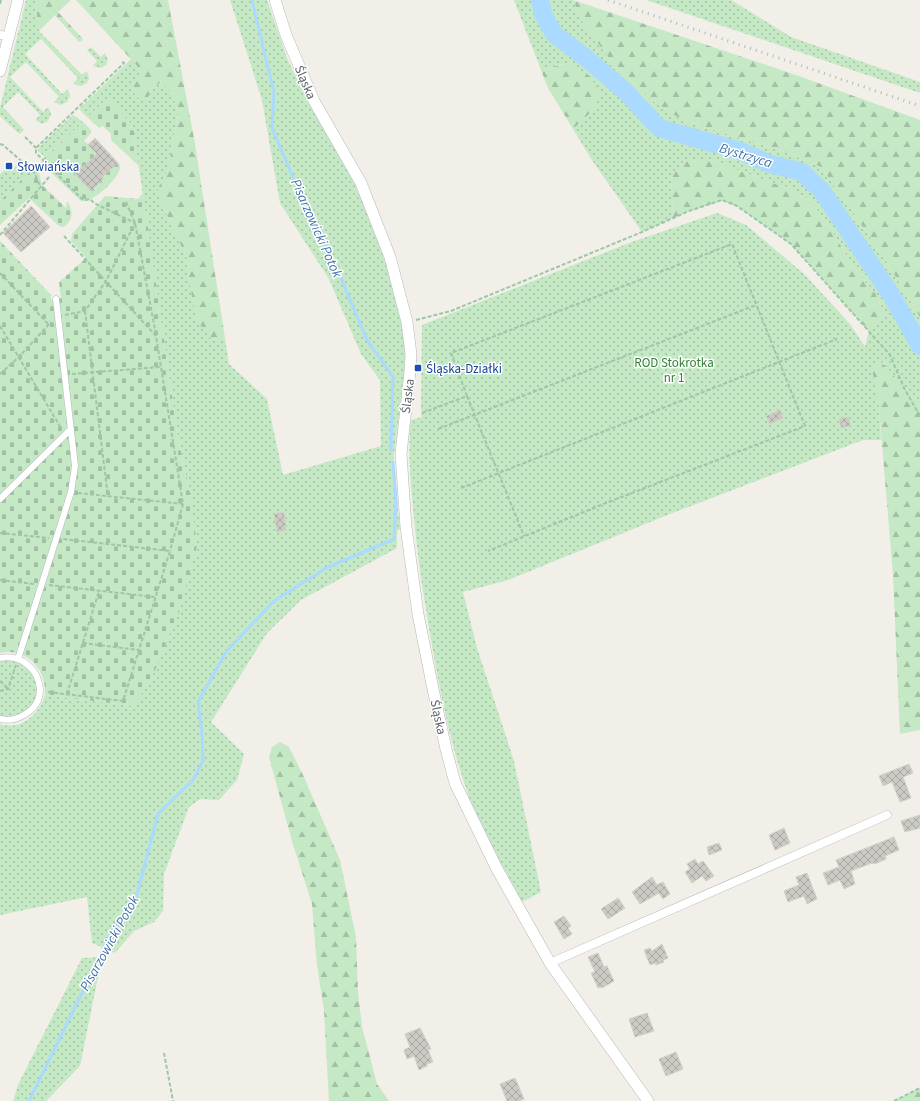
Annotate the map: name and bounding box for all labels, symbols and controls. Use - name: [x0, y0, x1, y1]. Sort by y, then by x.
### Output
- street label: Śląska: [290, 63, 320, 102]
- water label: Bystrzyca: [717, 138, 775, 174]
- place label: Słowiańska: [17, 158, 79, 176]
- marker: Słowiańska: [4, 161, 14, 171]
- water label: Pisarzowicki Potok: [285, 176, 347, 281]
- park label: ROD Stokrotka nr 1: [634, 354, 714, 387]
- place label: Śląska-Działki: [426, 360, 502, 378]
- marker: Śląska-Działki: [413, 363, 423, 373]
- street label: Śląska: [397, 378, 419, 415]
- street label: Śląska: [426, 698, 450, 736]
- water label: Pisarzowicki Potok: [75, 892, 145, 995]

